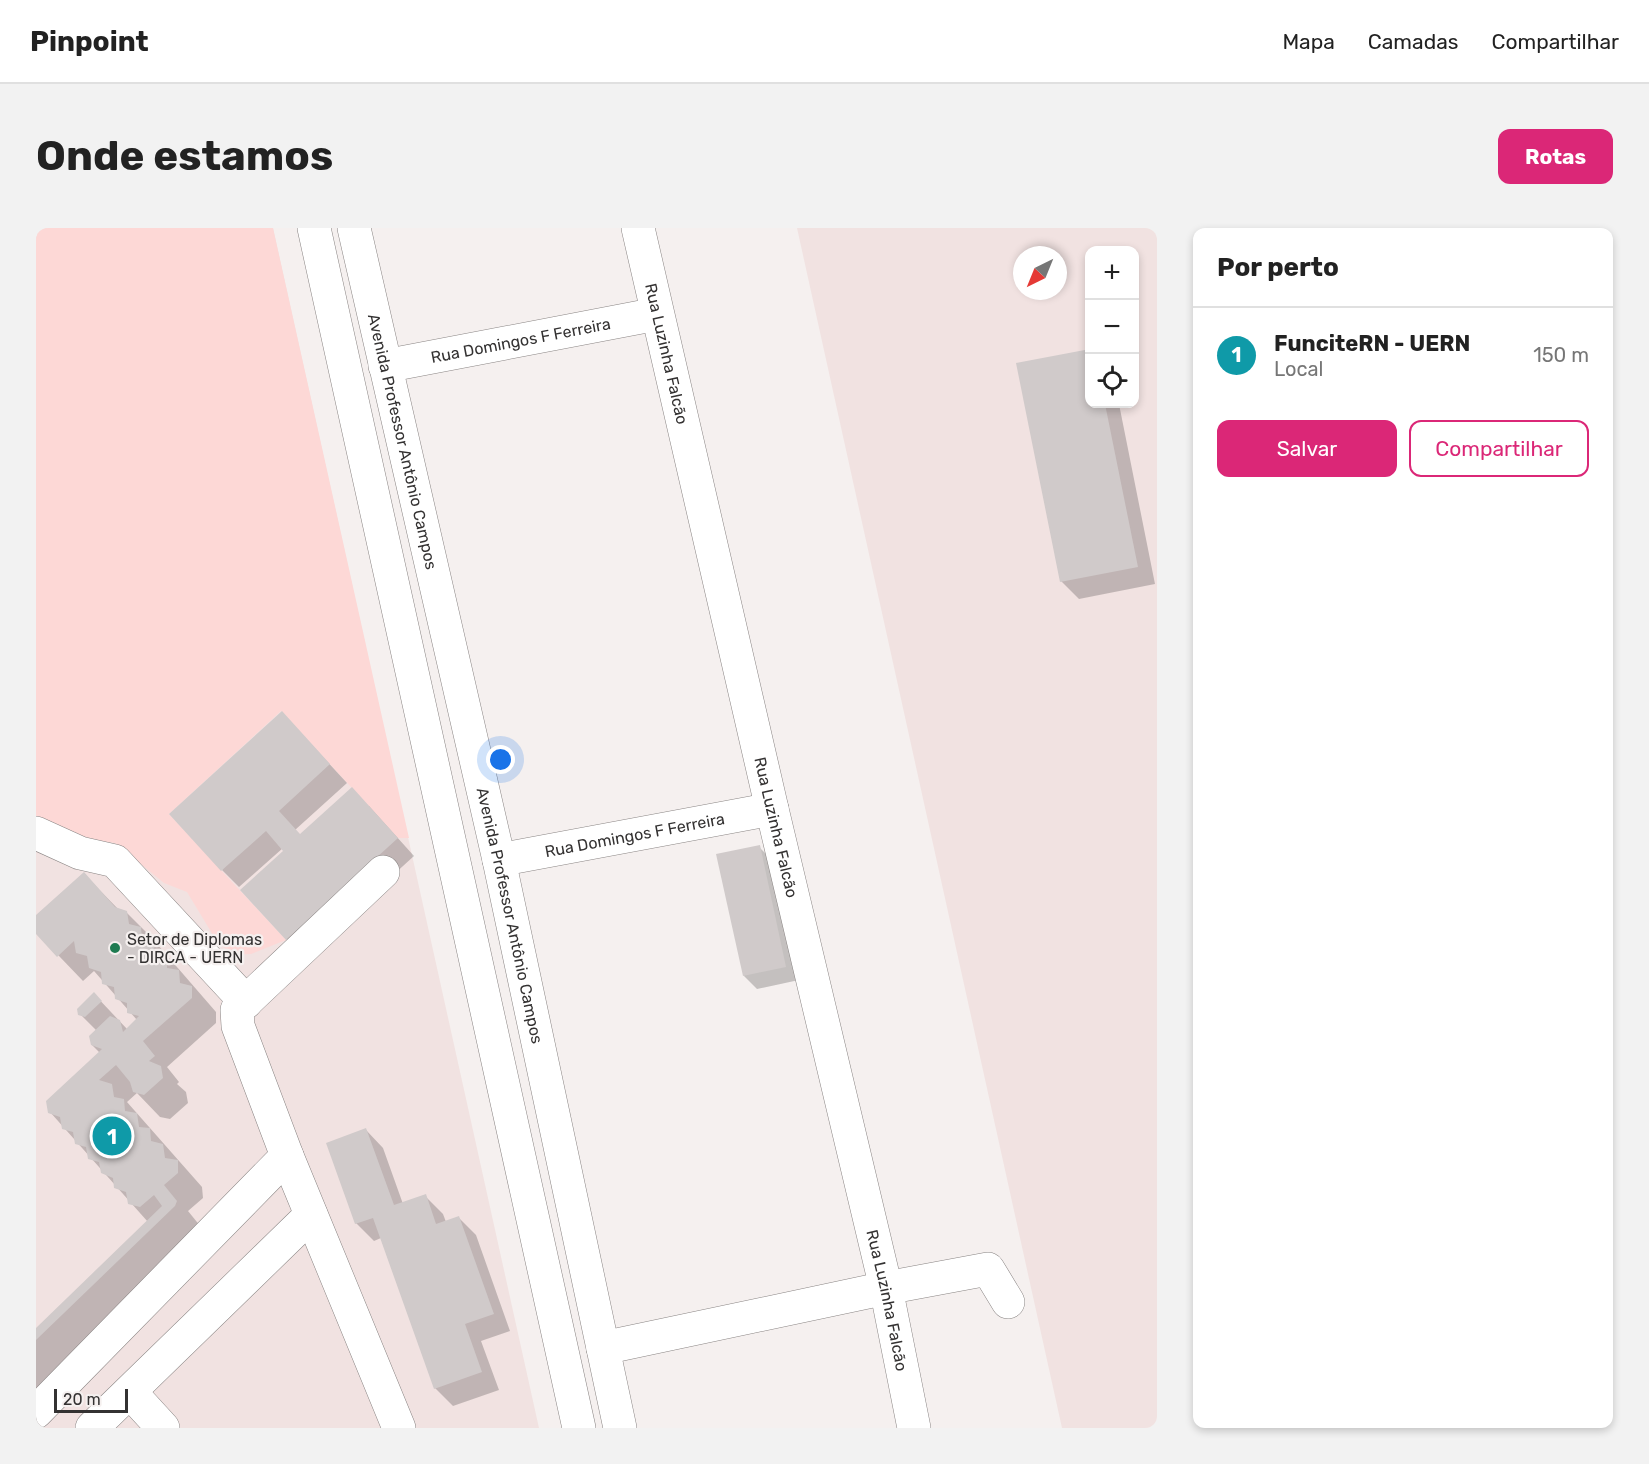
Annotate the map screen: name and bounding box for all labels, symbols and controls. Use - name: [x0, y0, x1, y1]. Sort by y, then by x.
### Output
- text: Pinpoint: [30, 25, 149, 58]
- text: Mapa: [1282, 29, 1335, 54]
- text: Camadas: [1368, 29, 1458, 54]
- text: Compartilhar: [1491, 29, 1619, 54]
- button: Rotas: [1498, 129, 1613, 184]
- text: Onde estamos: [36, 131, 333, 181]
- north arrow: [1013, 246, 1067, 300]
- map controls: [1085, 246, 1139, 408]
- button: +: [1085, 246, 1139, 300]
- text: Por perto: [1217, 252, 1339, 283]
- street label: Rua Luzinha Falcão: [641, 282, 692, 426]
- button: −: [1085, 300, 1139, 354]
- street label: Avenida Professor Antônio Campos: [364, 312, 441, 571]
- street label: Rua Domingos F Ferreira: [429, 314, 612, 367]
- text: FunciteRN - UERN: [1274, 330, 1470, 357]
- text: 1: [1232, 343, 1241, 367]
- text: 150 m: [1533, 343, 1589, 367]
- button: locate: [1085, 354, 1139, 408]
- text: Local: [1274, 357, 1323, 381]
- button: Salvar: [1217, 420, 1397, 477]
- button: Compartilhar: [1409, 420, 1589, 477]
- your location: [486, 745, 515, 774]
- street label: Rua Luzinha Falcão: [750, 755, 802, 900]
- street label: Avenida Professor Antônio Campos: [473, 786, 547, 1045]
- street label: Rua Domingos F Ferreira: [543, 809, 726, 861]
- place label: Setor de Diplomas - DIRCA - UERN: [127, 930, 262, 967]
- marker: Setor de Diplomas - DIRCA - UERN: [108, 941, 122, 955]
- pin: 1: [92, 1114, 132, 1158]
- street label: Rua Luzinha Falcão: [862, 1228, 911, 1373]
- scale bar: [54, 1386, 128, 1414]
- text: 20 m: [63, 1390, 101, 1409]

